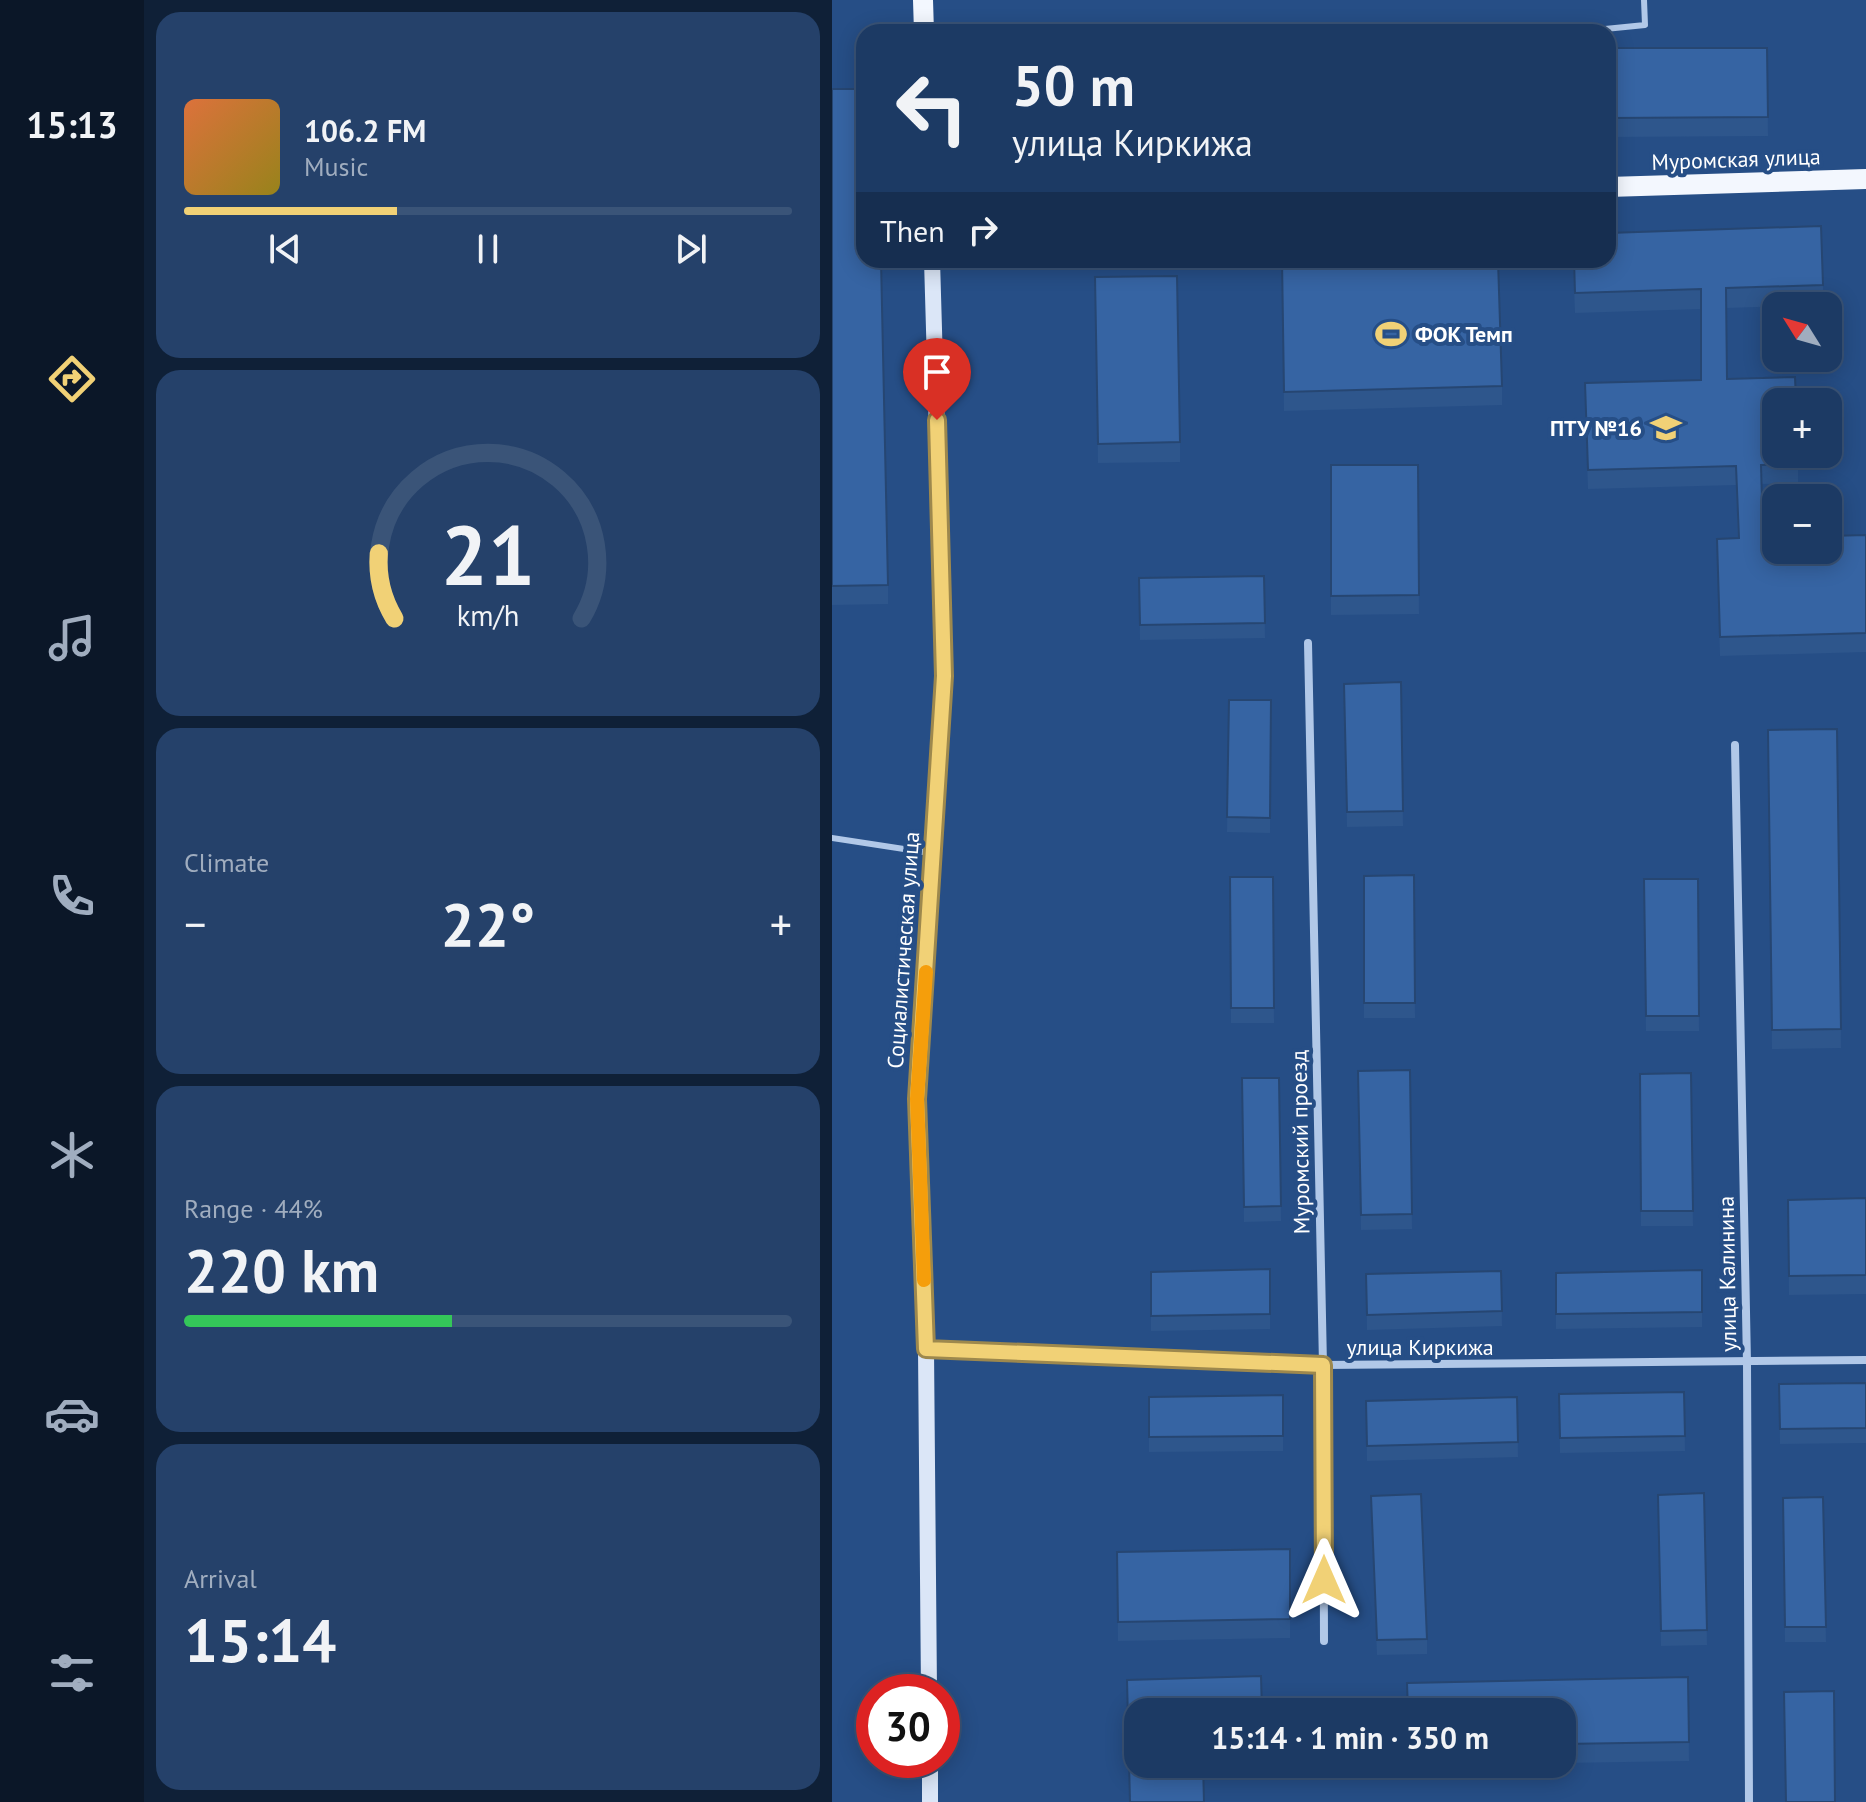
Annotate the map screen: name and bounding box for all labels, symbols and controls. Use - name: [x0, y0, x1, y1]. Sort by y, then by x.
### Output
- text: 50 m: [1012, 49, 1135, 121]
- icon: left: [880, 56, 984, 160]
- text: 15:13: [26, 101, 118, 148]
- text: 106.2 FM: [304, 111, 426, 150]
- text: улица Киркижа: [1012, 119, 1253, 166]
- street label: Муромская улица: [1651, 142, 1821, 176]
- text: Music: [304, 150, 368, 183]
- icon: right: [961, 208, 1005, 252]
- text: Then: [880, 211, 945, 250]
- icon: previous: [263, 227, 307, 271]
- icon: pause: [466, 227, 510, 271]
- icon: next: [669, 227, 713, 271]
- north arrow: [1762, 292, 1842, 372]
- map controls: [1762, 292, 1842, 564]
- sports icon: ФОК Темп: [1374, 317, 1408, 351]
- place label: ФОК Темп: [1415, 320, 1513, 348]
- pin: [903, 338, 971, 420]
- icon: arrive: [915, 350, 959, 394]
- icon: directions: [44, 351, 100, 407]
- button: +: [1762, 388, 1842, 468]
- school or university icon: ПТУ №16: [1649, 411, 1683, 445]
- place label: ПТУ №16: [1550, 414, 1642, 442]
- button: −: [1762, 484, 1842, 564]
- text: 21: [441, 500, 535, 608]
- text: km/h: [457, 597, 519, 634]
- icon: music: [44, 610, 100, 666]
- street label: Социалистическая улица: [881, 831, 925, 1069]
- text: Climate: [184, 846, 269, 879]
- icon: phone: [44, 868, 100, 924]
- text: 22°: [441, 885, 535, 963]
- text: −: [184, 895, 206, 952]
- text: +: [770, 895, 792, 952]
- street label: Муромский проезд: [1284, 1050, 1316, 1234]
- icon: climate: [44, 1127, 100, 1183]
- text: Range · 44%: [184, 1192, 323, 1225]
- street label: улица Калинина: [1712, 1196, 1742, 1352]
- text: 220 km: [184, 1231, 379, 1309]
- street label: улица Киркижа: [1346, 1333, 1494, 1361]
- icon: car: [44, 1386, 100, 1442]
- position arrow: [1282, 1538, 1366, 1622]
- text: Arrival: [184, 1562, 257, 1595]
- text: 15:14: [184, 1601, 336, 1679]
- icon: filters: [44, 1645, 100, 1701]
- speed limit sign: 30: [856, 1674, 960, 1778]
- text: 15:14 · 1 min · 350 m: [1211, 1718, 1489, 1757]

